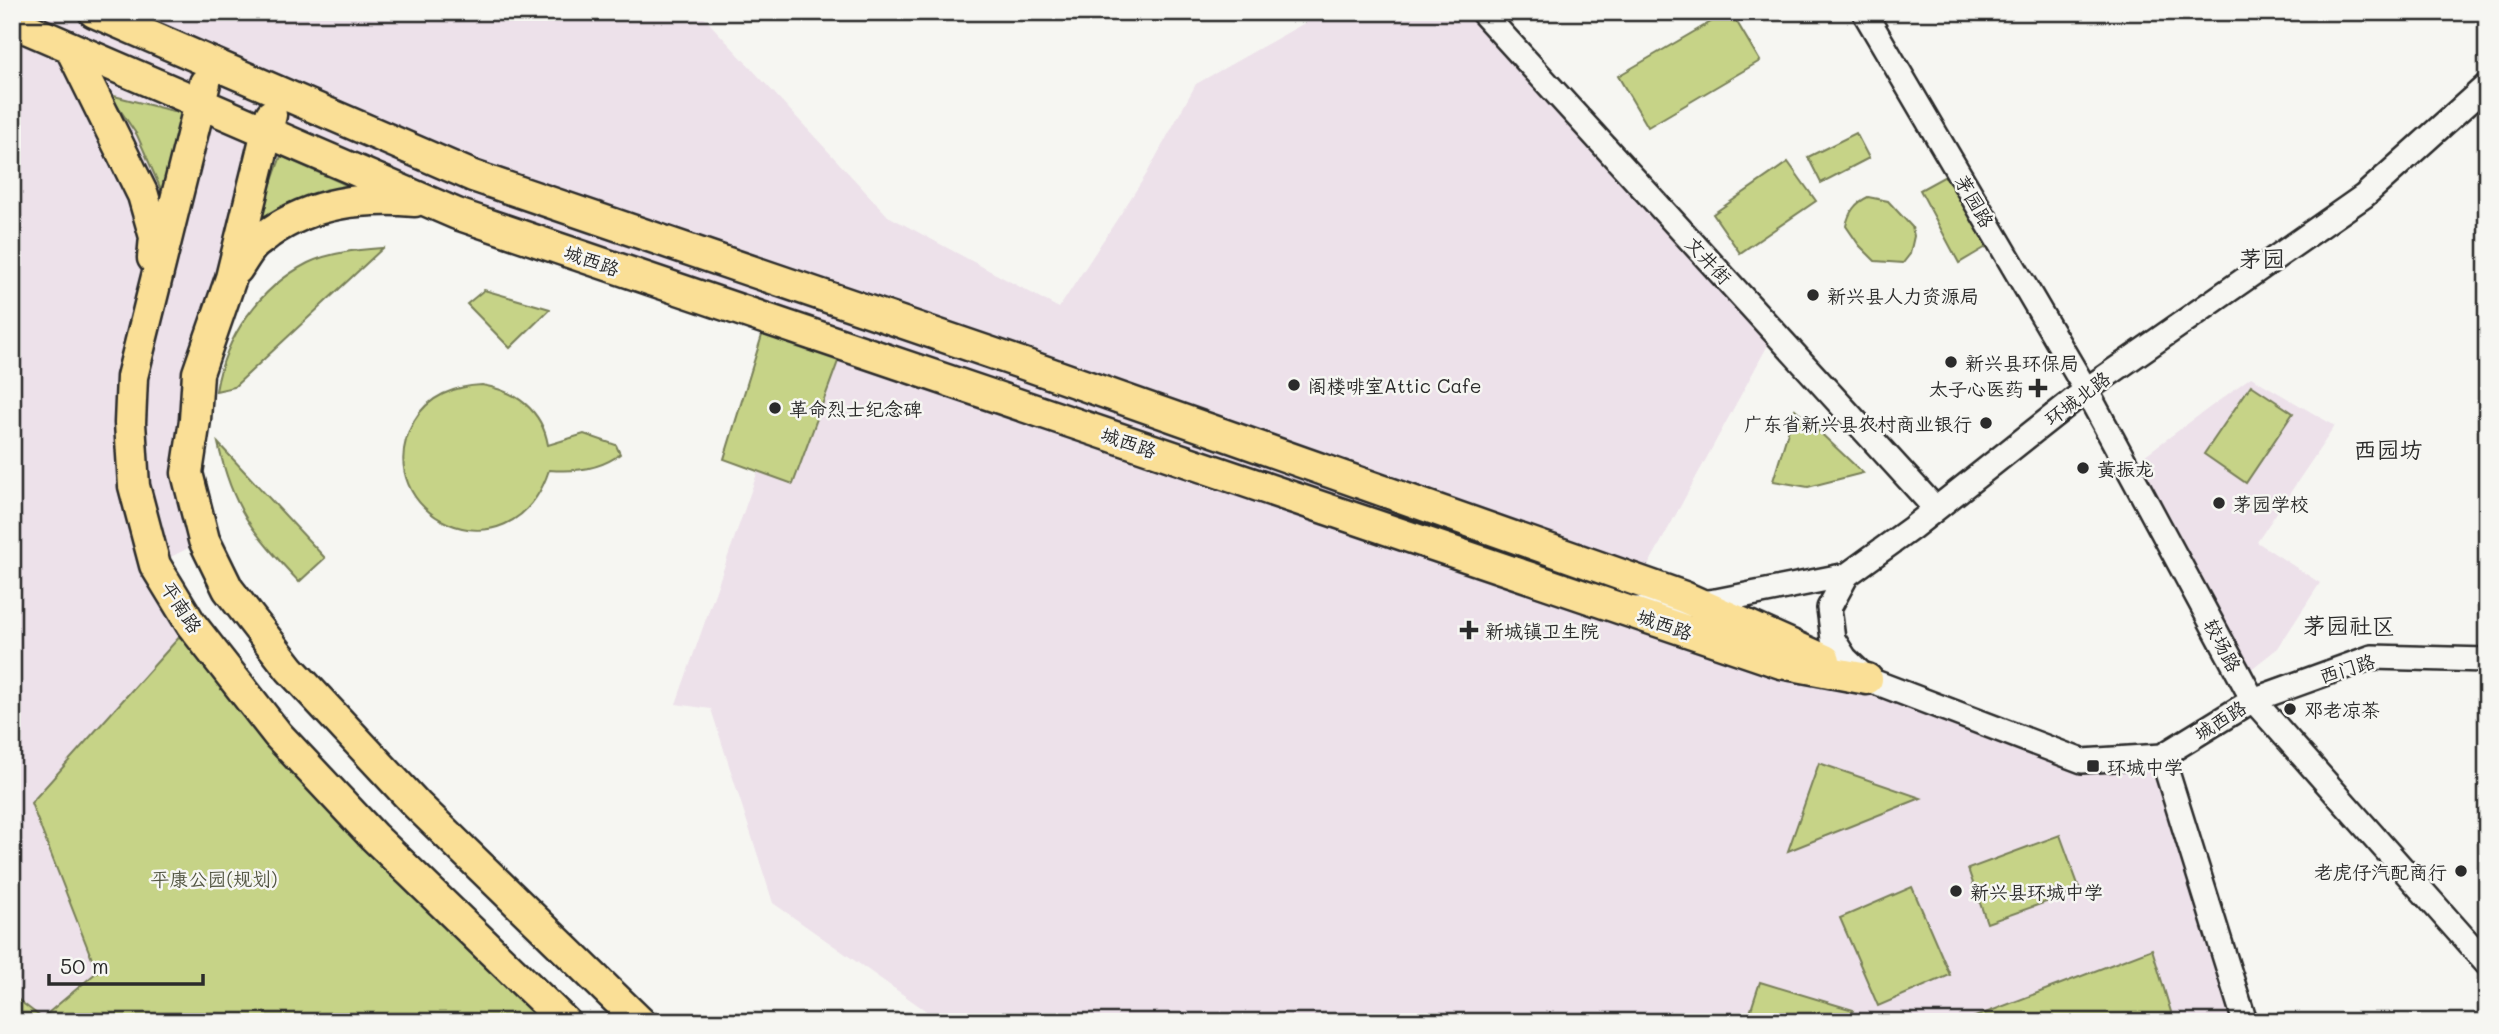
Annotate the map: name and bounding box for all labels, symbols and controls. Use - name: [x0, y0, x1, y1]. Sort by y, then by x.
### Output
- street label: 茅园路: [1950, 170, 2000, 232]
- street label: 文井街: [1680, 231, 1738, 289]
- street label: 城西路: [561, 239, 623, 281]
- district label: 茅园: [2239, 243, 2285, 273]
- place label: 新兴县人力资源局: [1827, 283, 1979, 308]
- marker: 新兴县人力资源局: [1805, 287, 1821, 303]
- place label: 新兴县环保局: [1965, 350, 2079, 375]
- marker: 新兴县环保局: [1943, 354, 1959, 370]
- street label: 环城北路: [2039, 365, 2115, 431]
- place label: 阁楼啡室Attic Cafe: [1308, 373, 1482, 398]
- place label: 太子心医药: [1929, 376, 2024, 401]
- marker: 阁楼啡室Attic Cafe: [1286, 377, 1302, 393]
- marker: 太子心医药: [2030, 380, 2046, 396]
- place label: 革命烈士纪念碑: [789, 396, 922, 421]
- marker: 革命烈士纪念碑: [767, 400, 783, 416]
- place label: 广东省新兴县农村商业银行: [1744, 411, 1972, 436]
- marker: 广东省新兴县农村商业银行: [1978, 415, 1994, 431]
- street label: 城西路: [1098, 421, 1160, 463]
- district label: 西园坊: [2354, 434, 2423, 464]
- place label: 黄振龙: [2097, 456, 2154, 481]
- marker: 黄振龙: [2075, 460, 2091, 476]
- place label: 茅园学校: [2233, 491, 2309, 516]
- marker: 茅园学校: [2211, 495, 2227, 511]
- street label: 平南路: [156, 576, 208, 638]
- street label: 城西路: [1634, 603, 1696, 645]
- district label: 茅园社区: [2303, 610, 2395, 640]
- street label: 较场路: [2199, 614, 2247, 676]
- place label: 新城镇卫生院: [1485, 618, 1599, 643]
- marker: 新城镇卫生院: [1459, 620, 1479, 640]
- street label: 西门路: [2316, 648, 2378, 688]
- street label: 城西路: [2189, 694, 2251, 746]
- place label: 邓老凉茶: [2304, 697, 2380, 722]
- marker: 邓老凉茶: [2282, 701, 2298, 717]
- place label: 环城中学: [2107, 754, 2183, 779]
- marker: 环城中学: [2085, 758, 2101, 774]
- place label: 老虎仔汽配商行: [2314, 859, 2447, 884]
- marker: 老虎仔汽配商行: [2453, 863, 2469, 879]
- park label: 平康公园(规划): [151, 866, 277, 891]
- place label: 新兴县环城中学: [1970, 879, 2103, 904]
- marker: 新兴县环城中学: [1948, 883, 1964, 899]
- scale bar: [49, 943, 203, 987]
- text: 50 m: [60, 952, 109, 979]

